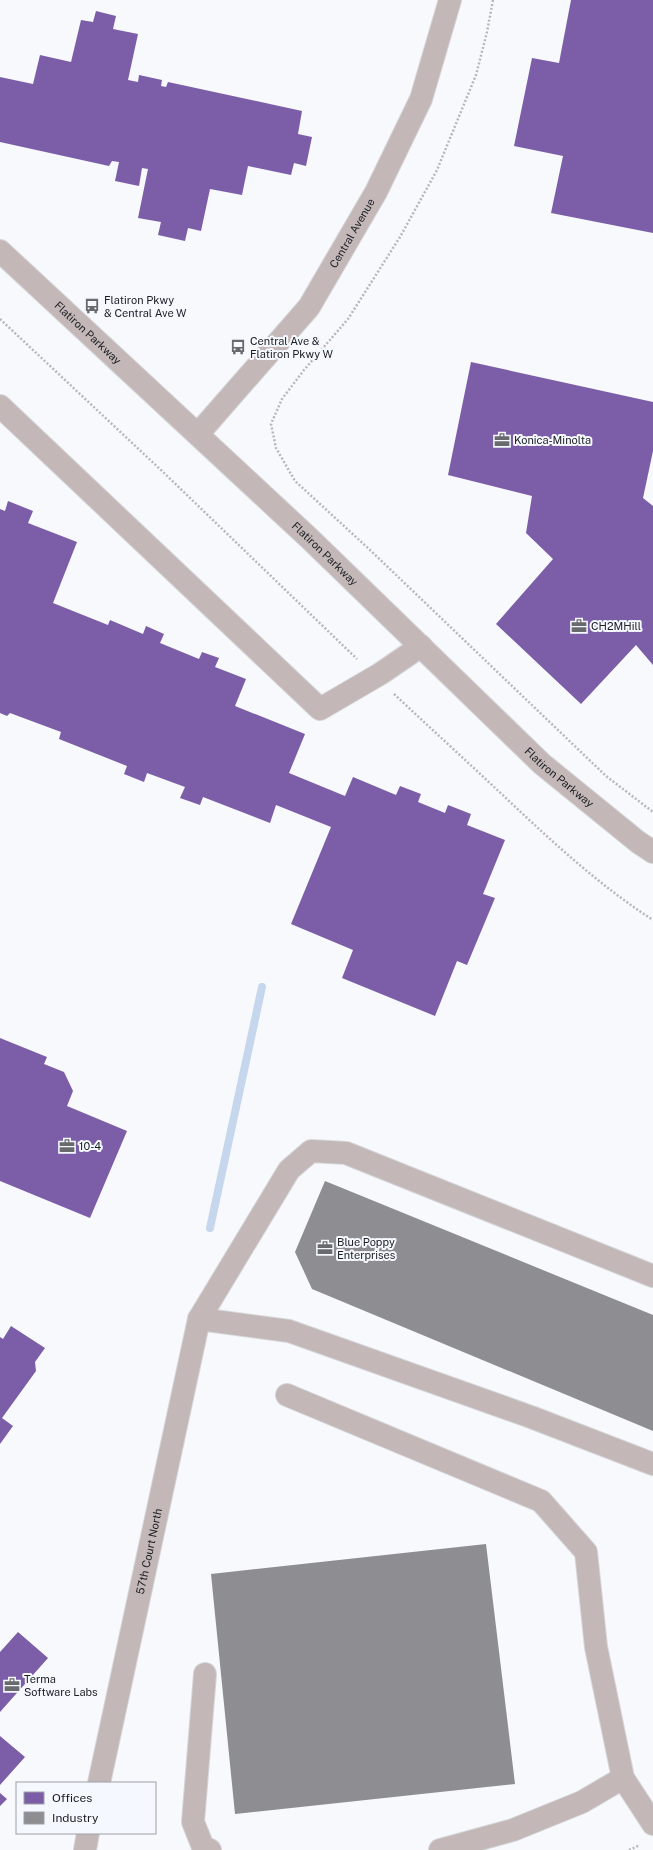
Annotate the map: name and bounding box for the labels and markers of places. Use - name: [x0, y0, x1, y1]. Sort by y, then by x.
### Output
- place label: Flatiron Pkwy & Central Ave W: [104, 294, 187, 319]
- bus stop icon: Flatiron Pkwy & Central Ave W: [83, 297, 101, 315]
- place label: Central Ave & Flatiron Pkwy W: [250, 335, 333, 360]
- bus stop icon: Central Ave & Flatiron Pkwy W: [229, 338, 247, 356]
- office icon: Konica-Minolta: [493, 431, 511, 449]
- place label: Konica-Minolta: [514, 434, 591, 446]
- office icon: CH2MHill: [570, 617, 588, 635]
- place label: CH2MHill: [591, 620, 641, 632]
- office icon: 10-4: [58, 1137, 76, 1155]
- place label: 10-4: [79, 1140, 101, 1152]
- place label: Blue Poppy Enterprises: [337, 1236, 396, 1261]
- office icon: Blue Poppy Enterprises: [316, 1239, 334, 1257]
- place label: Terma Software Labs: [24, 1673, 98, 1698]
- office icon: Terma Software Labs: [3, 1676, 21, 1694]

